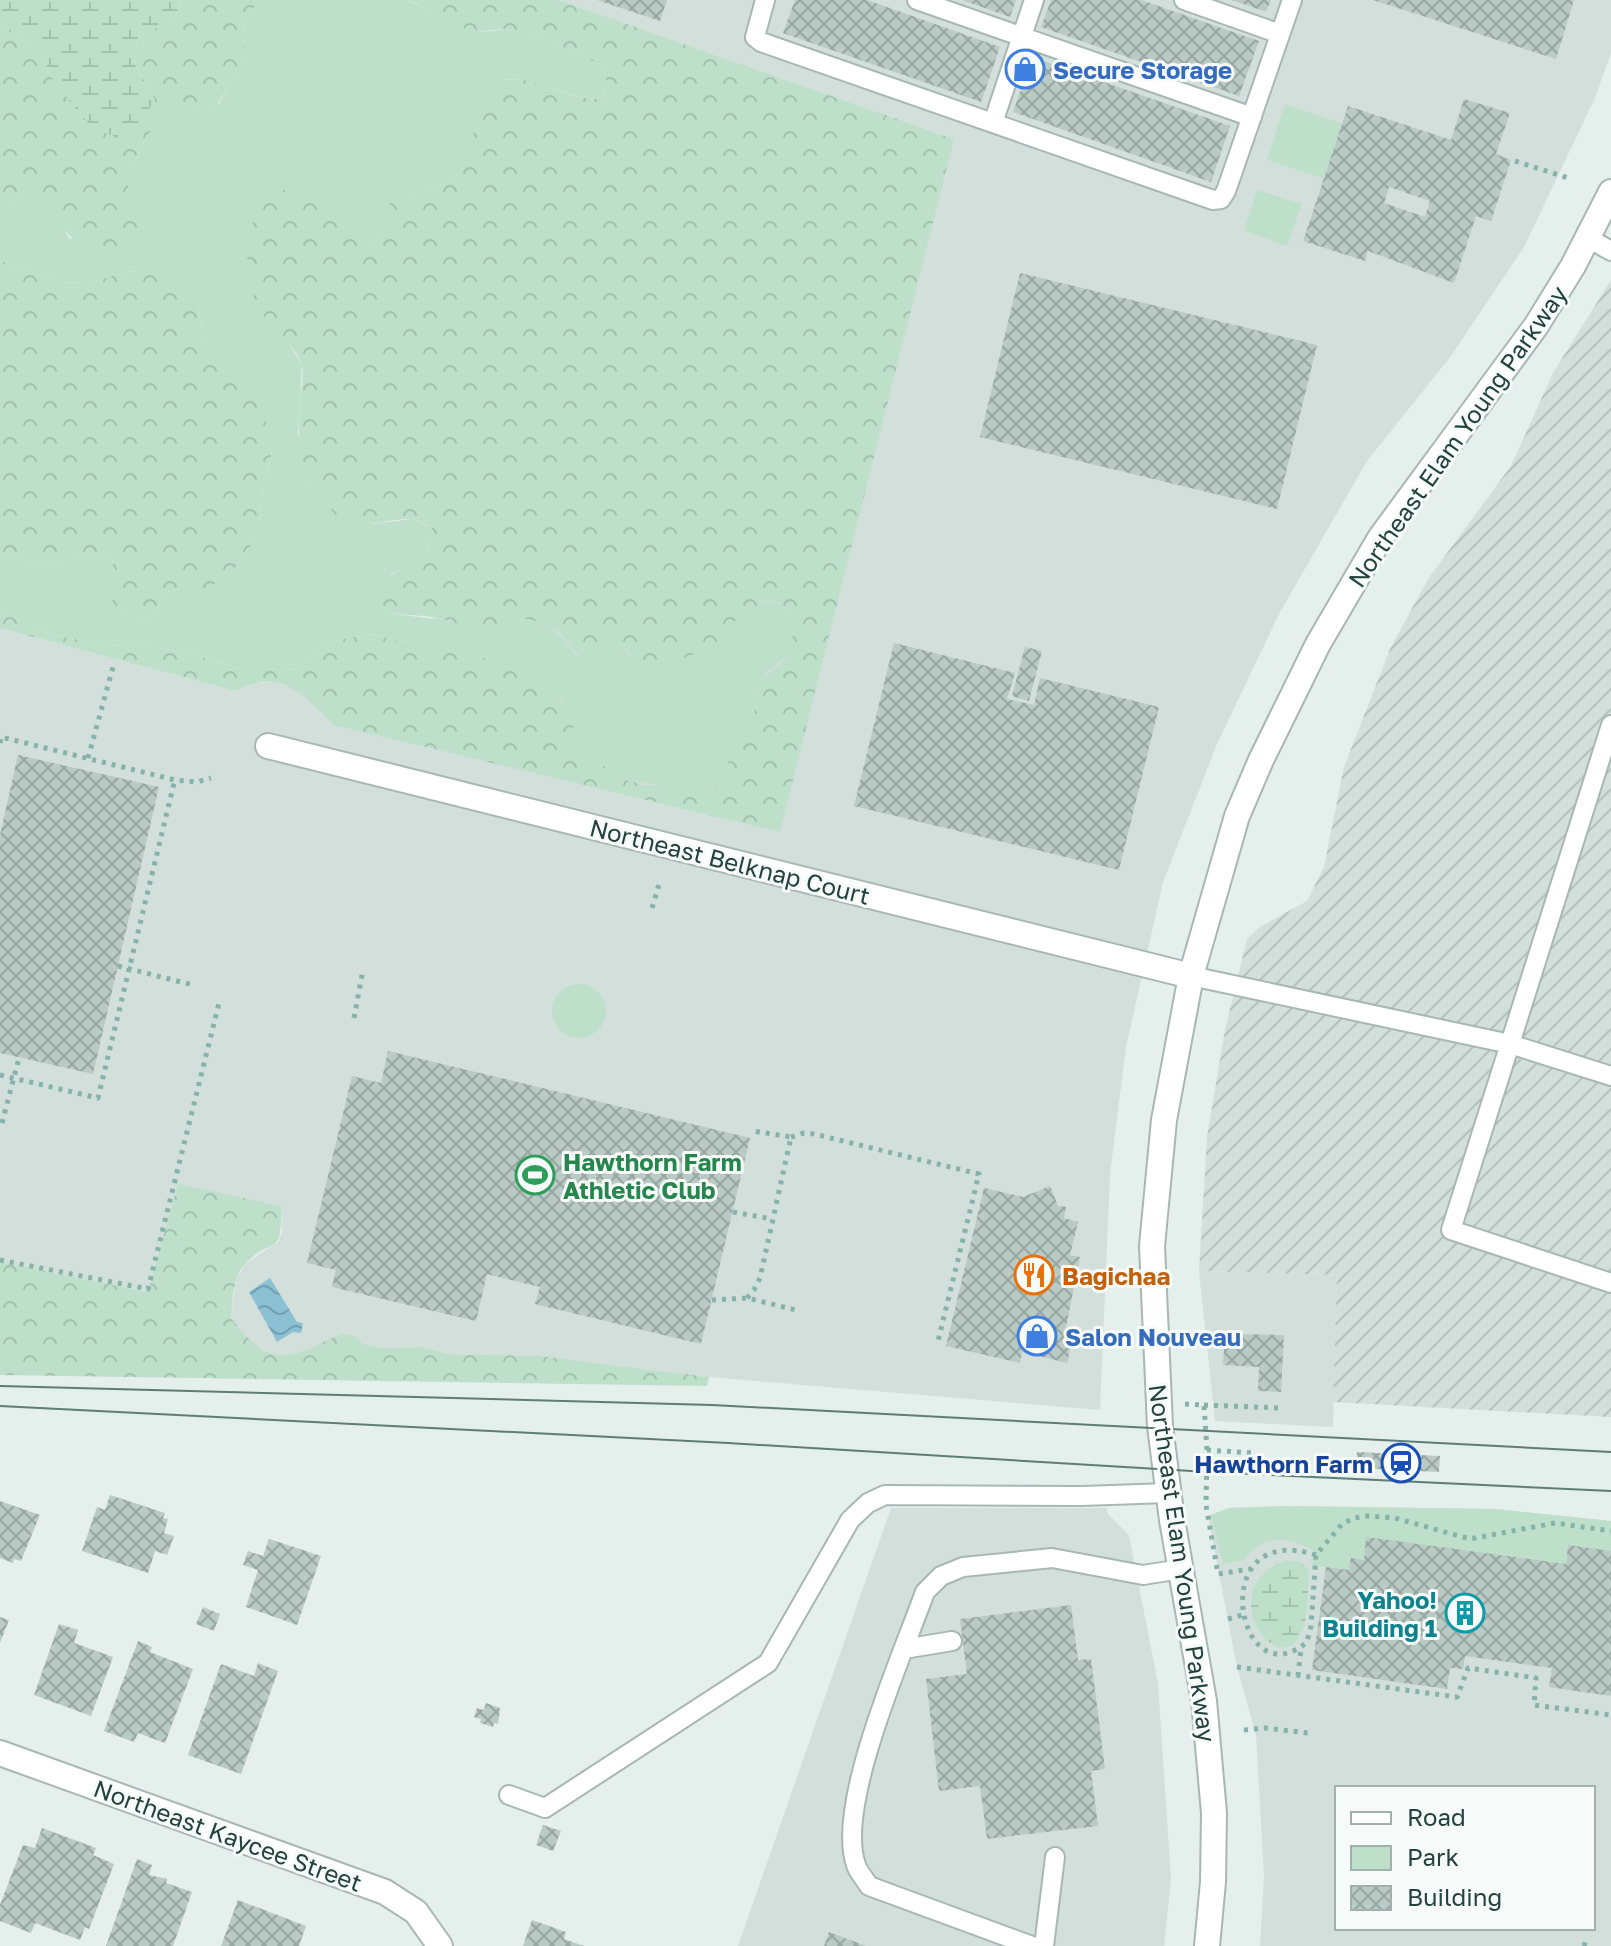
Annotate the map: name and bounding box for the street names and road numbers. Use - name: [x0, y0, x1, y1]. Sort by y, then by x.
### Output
- street label: Northeast Elam Young Parkway: [1341, 280, 1573, 592]
- street label: Northeast Belknap Court: [587, 812, 873, 910]
- street label: Northeast Elam Young Parkway: [1143, 1382, 1223, 1744]
- street label: Northeast Kaycee Street: [90, 1773, 366, 1897]

